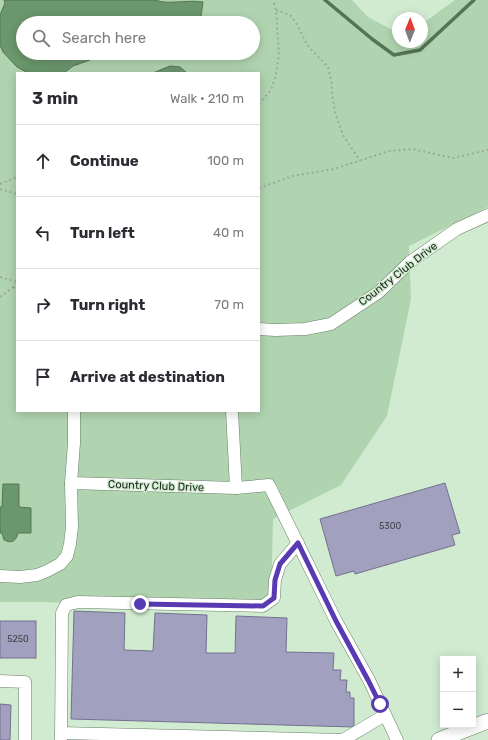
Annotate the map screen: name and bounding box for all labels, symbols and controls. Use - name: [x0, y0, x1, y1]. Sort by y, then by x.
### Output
- north arrow: [392, 12, 428, 48]
- search box: [16, 16, 260, 60]
- icon: search: [30, 27, 52, 49]
- text: Search here: [62, 29, 146, 47]
- text: 3 min: [32, 88, 78, 108]
- text: Walk · 210 m: [170, 91, 244, 106]
- icon: ahead: [32, 150, 54, 172]
- text: Continue: [70, 152, 139, 170]
- text: 100 m: [207, 153, 244, 168]
- icon: left: [32, 222, 54, 244]
- text: Turn left: [70, 224, 135, 242]
- text: 40 m: [213, 225, 244, 240]
- street label: Country Club Drive: [356, 239, 440, 309]
- icon: right: [32, 294, 54, 316]
- text: Turn right: [70, 296, 145, 314]
- text: 70 m: [214, 297, 244, 312]
- icon: arrive: [32, 366, 54, 388]
- text: Arrive at destination: [70, 368, 225, 386]
- street label: Country Club Drive: [108, 478, 204, 494]
- house number: 5300: [379, 521, 401, 531]
- route end: [131, 595, 149, 613]
- house number: 5250: [7, 634, 29, 644]
- map controls: [440, 656, 476, 728]
- button: +: [440, 656, 476, 692]
- button: −: [440, 692, 476, 728]
- route start: [371, 695, 389, 713]

